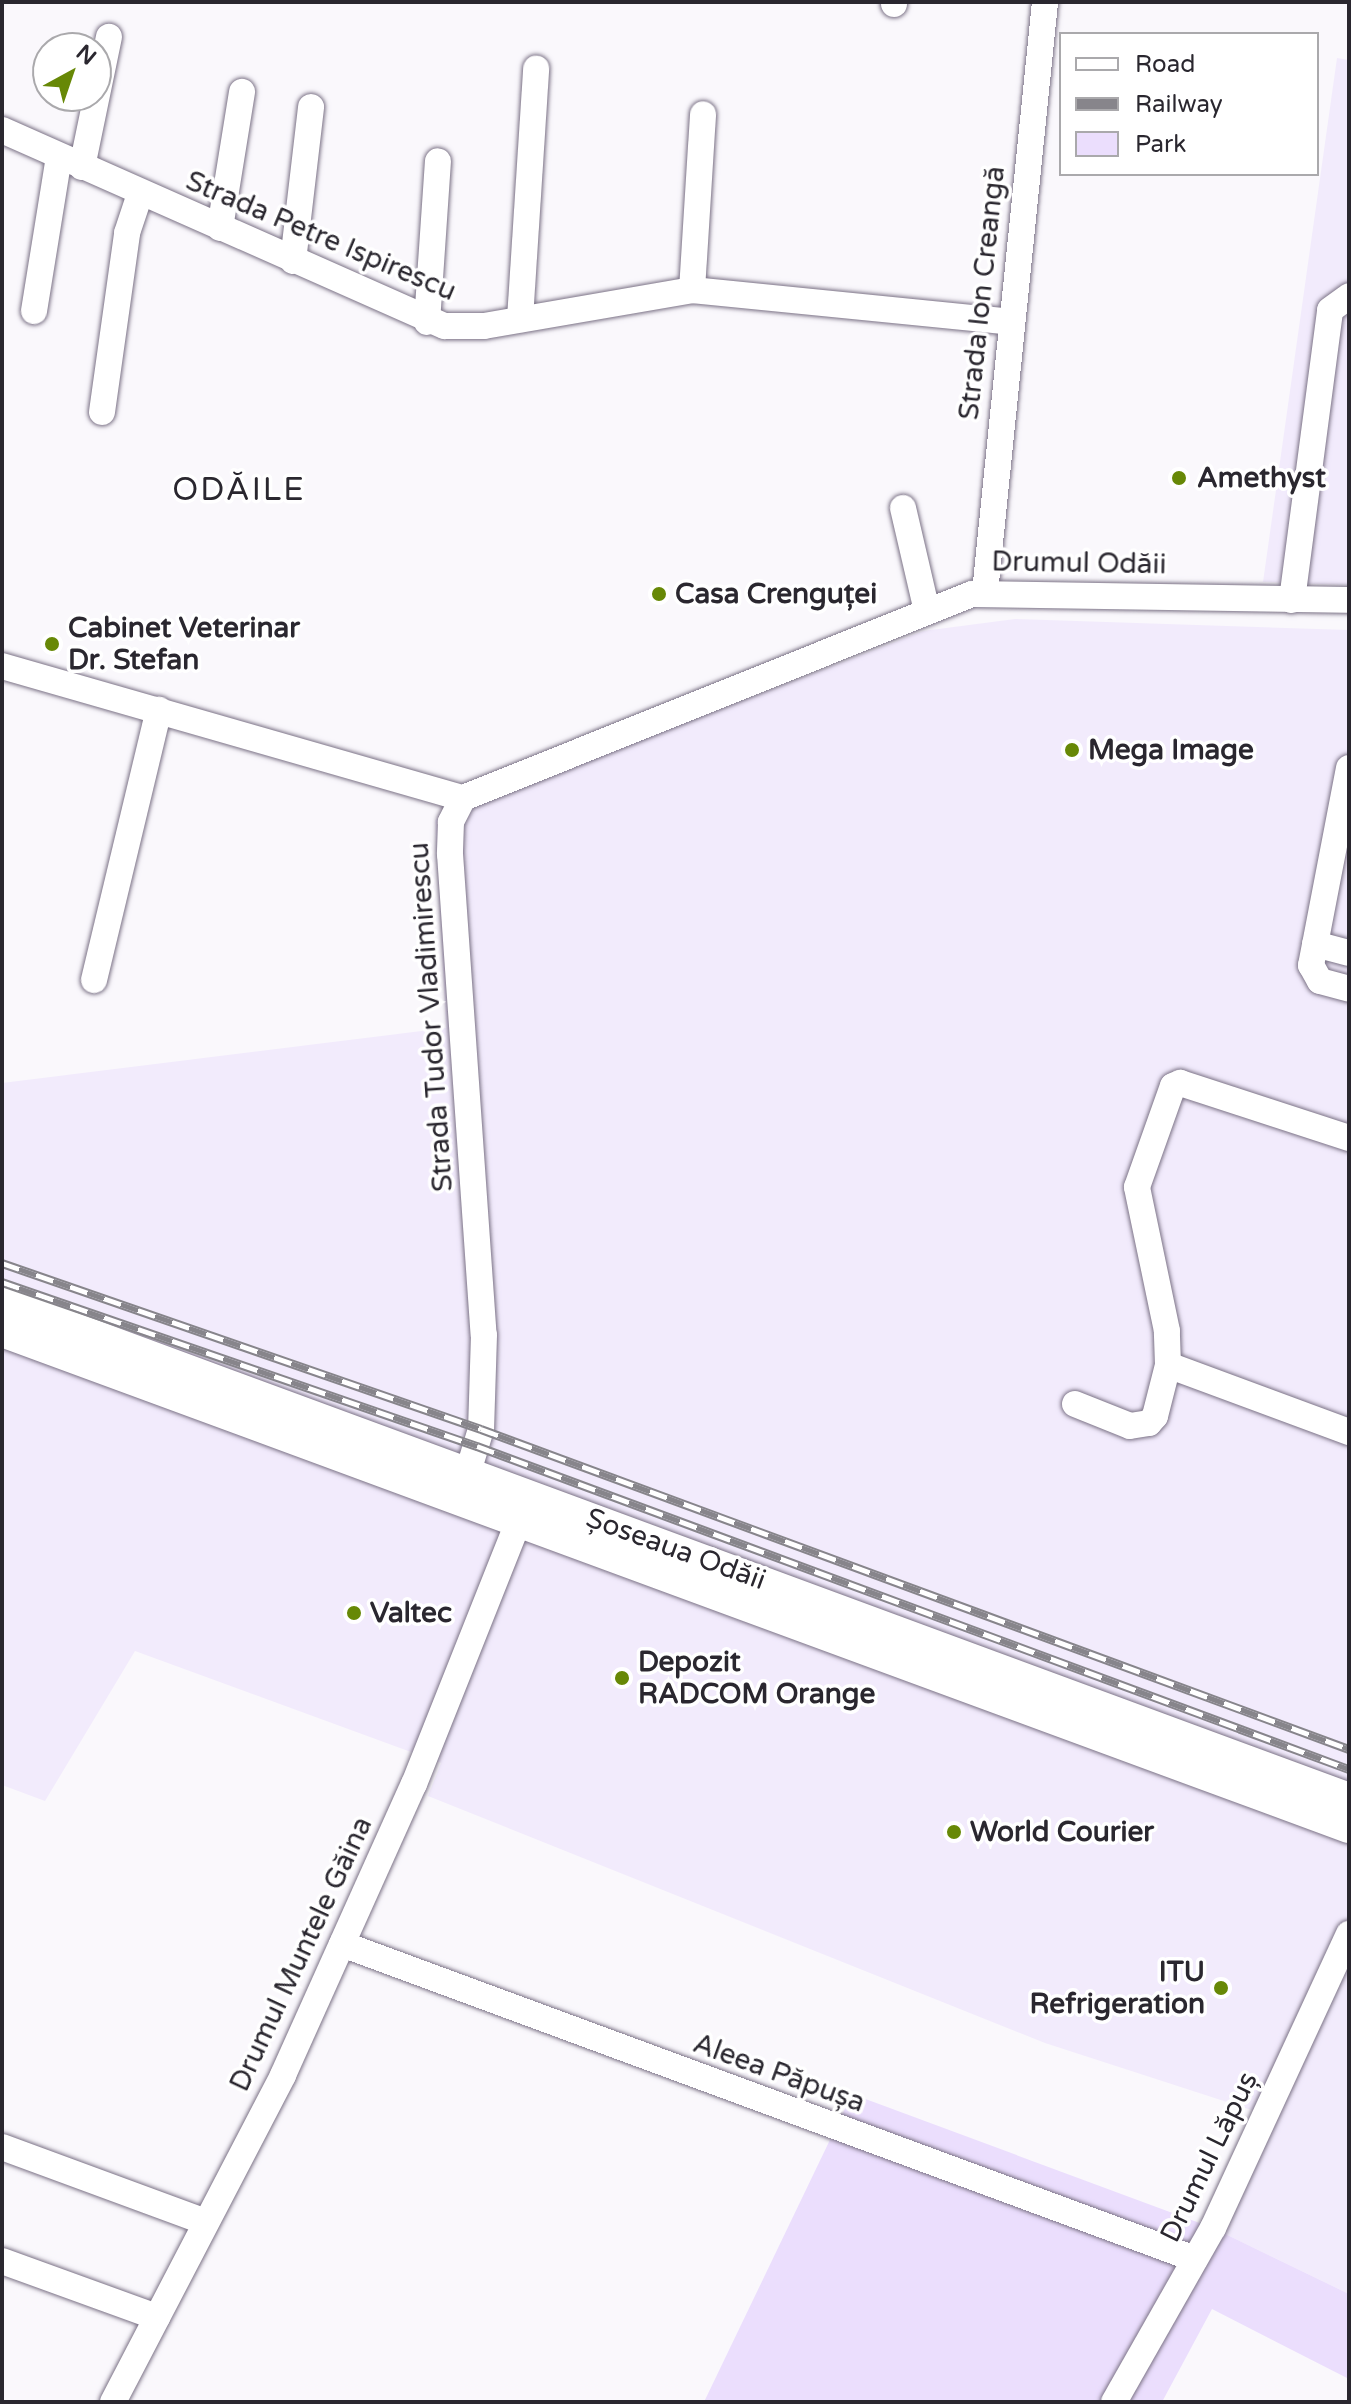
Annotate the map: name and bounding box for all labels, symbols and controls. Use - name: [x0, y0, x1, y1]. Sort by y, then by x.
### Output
- north arrow: [32, 32, 112, 112]
- legend: [1059, 32, 1319, 176]
- text: N: [71, 40, 101, 71]
- text: Road: [1135, 50, 1195, 79]
- text: Railway: [1135, 90, 1223, 119]
- text: Park: [1135, 130, 1186, 159]
- street label: Strada Petre Ispirescu: [181, 164, 461, 308]
- street label: Strada Ion Creangă: [952, 164, 1012, 422]
- place label: Amethyst: [1197, 461, 1326, 495]
- marker: Amethyst: [1168, 467, 1190, 489]
- district label: ODĂILE: [172, 471, 306, 509]
- street label: Drumul Odăii: [991, 545, 1167, 581]
- place label: Casa Crenguței: [675, 577, 877, 611]
- marker: Casa Crenguței: [650, 585, 668, 603]
- place label: Cabinet Veterinar Dr. Stefan: [68, 611, 300, 677]
- marker: Cabinet Veterinar Dr. Stefan: [43, 635, 61, 653]
- place label: Mega Image: [1088, 733, 1254, 767]
- marker: Mega Image: [1063, 741, 1081, 759]
- street label: Strada Tudor Vladimirescu: [402, 841, 460, 1193]
- street label: Șoseaua Odăii: [582, 1501, 770, 1597]
- place label: Valtec: [370, 1596, 452, 1630]
- marker: Valtec: [345, 1604, 363, 1622]
- place label: Depozit RADCOM Orange: [638, 1645, 875, 1711]
- marker: Depozit RADCOM Orange: [613, 1669, 631, 1687]
- street label: Drumul Muntele Găina: [223, 1811, 379, 2097]
- place label: World Courier: [970, 1815, 1154, 1849]
- marker: World Courier: [945, 1823, 963, 1841]
- place label: ITU Refrigeration: [1029, 1955, 1205, 2021]
- marker: ITU Refrigeration: [1212, 1979, 1230, 1997]
- street label: Aleea Păpușa: [689, 2026, 869, 2120]
- street label: Drumul Lăpuș: [1153, 2066, 1265, 2248]

